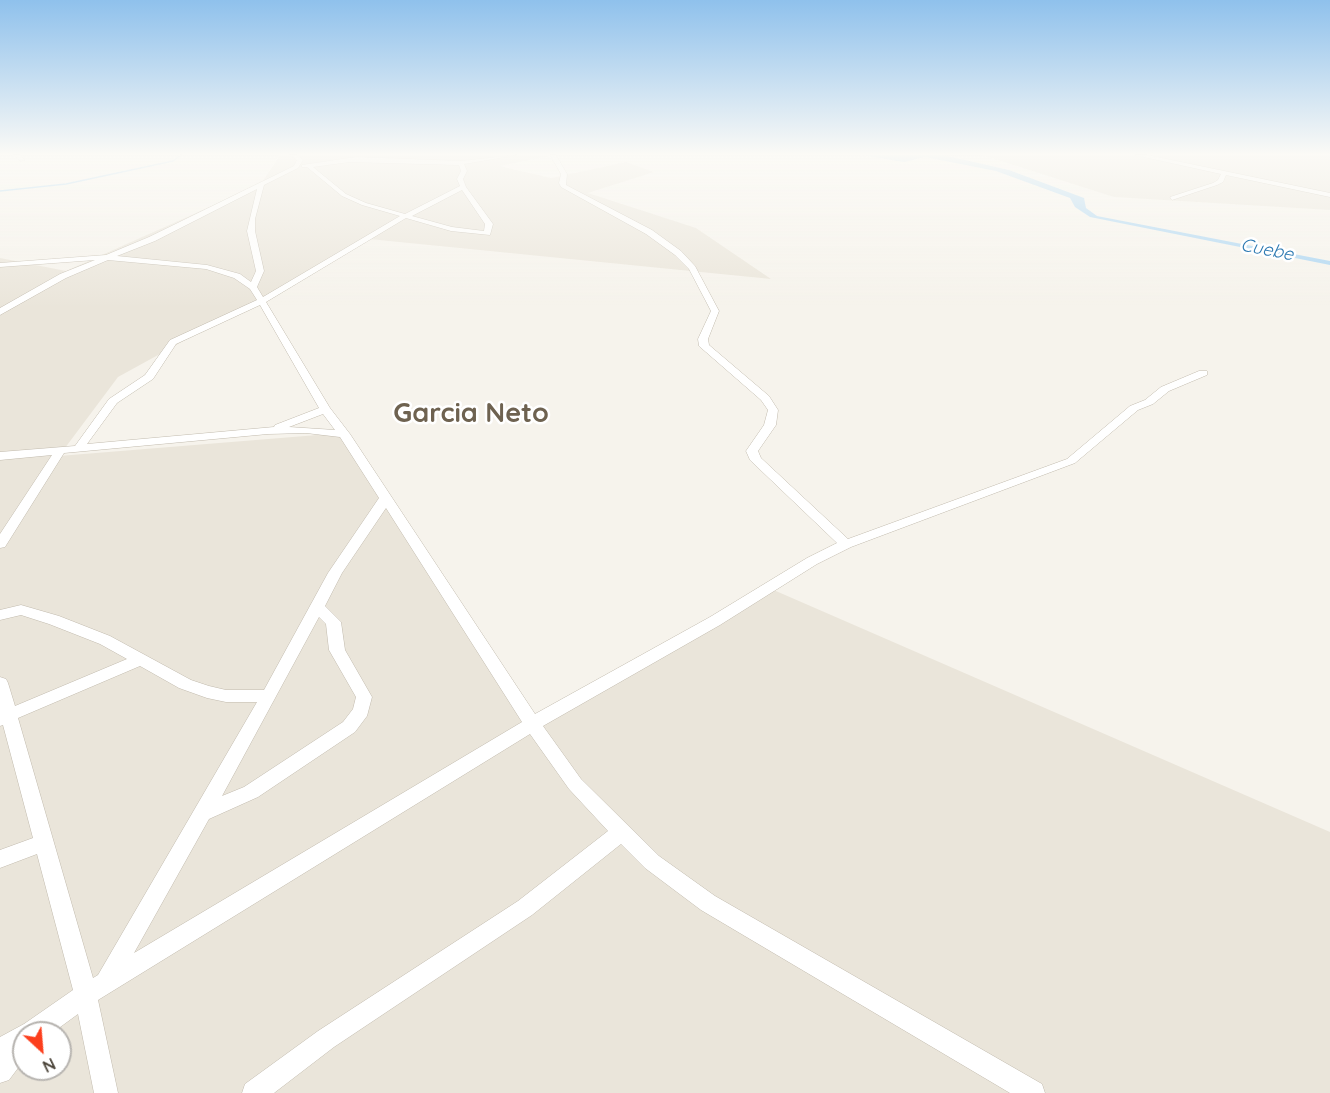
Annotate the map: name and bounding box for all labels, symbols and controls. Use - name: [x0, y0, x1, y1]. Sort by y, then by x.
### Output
- water label: Cuebe: [1239, 234, 1295, 266]
- district label: Garcia Neto: [393, 398, 549, 430]
- north arrow: [12, 1021, 72, 1081]
- text: N: [39, 1054, 59, 1077]

